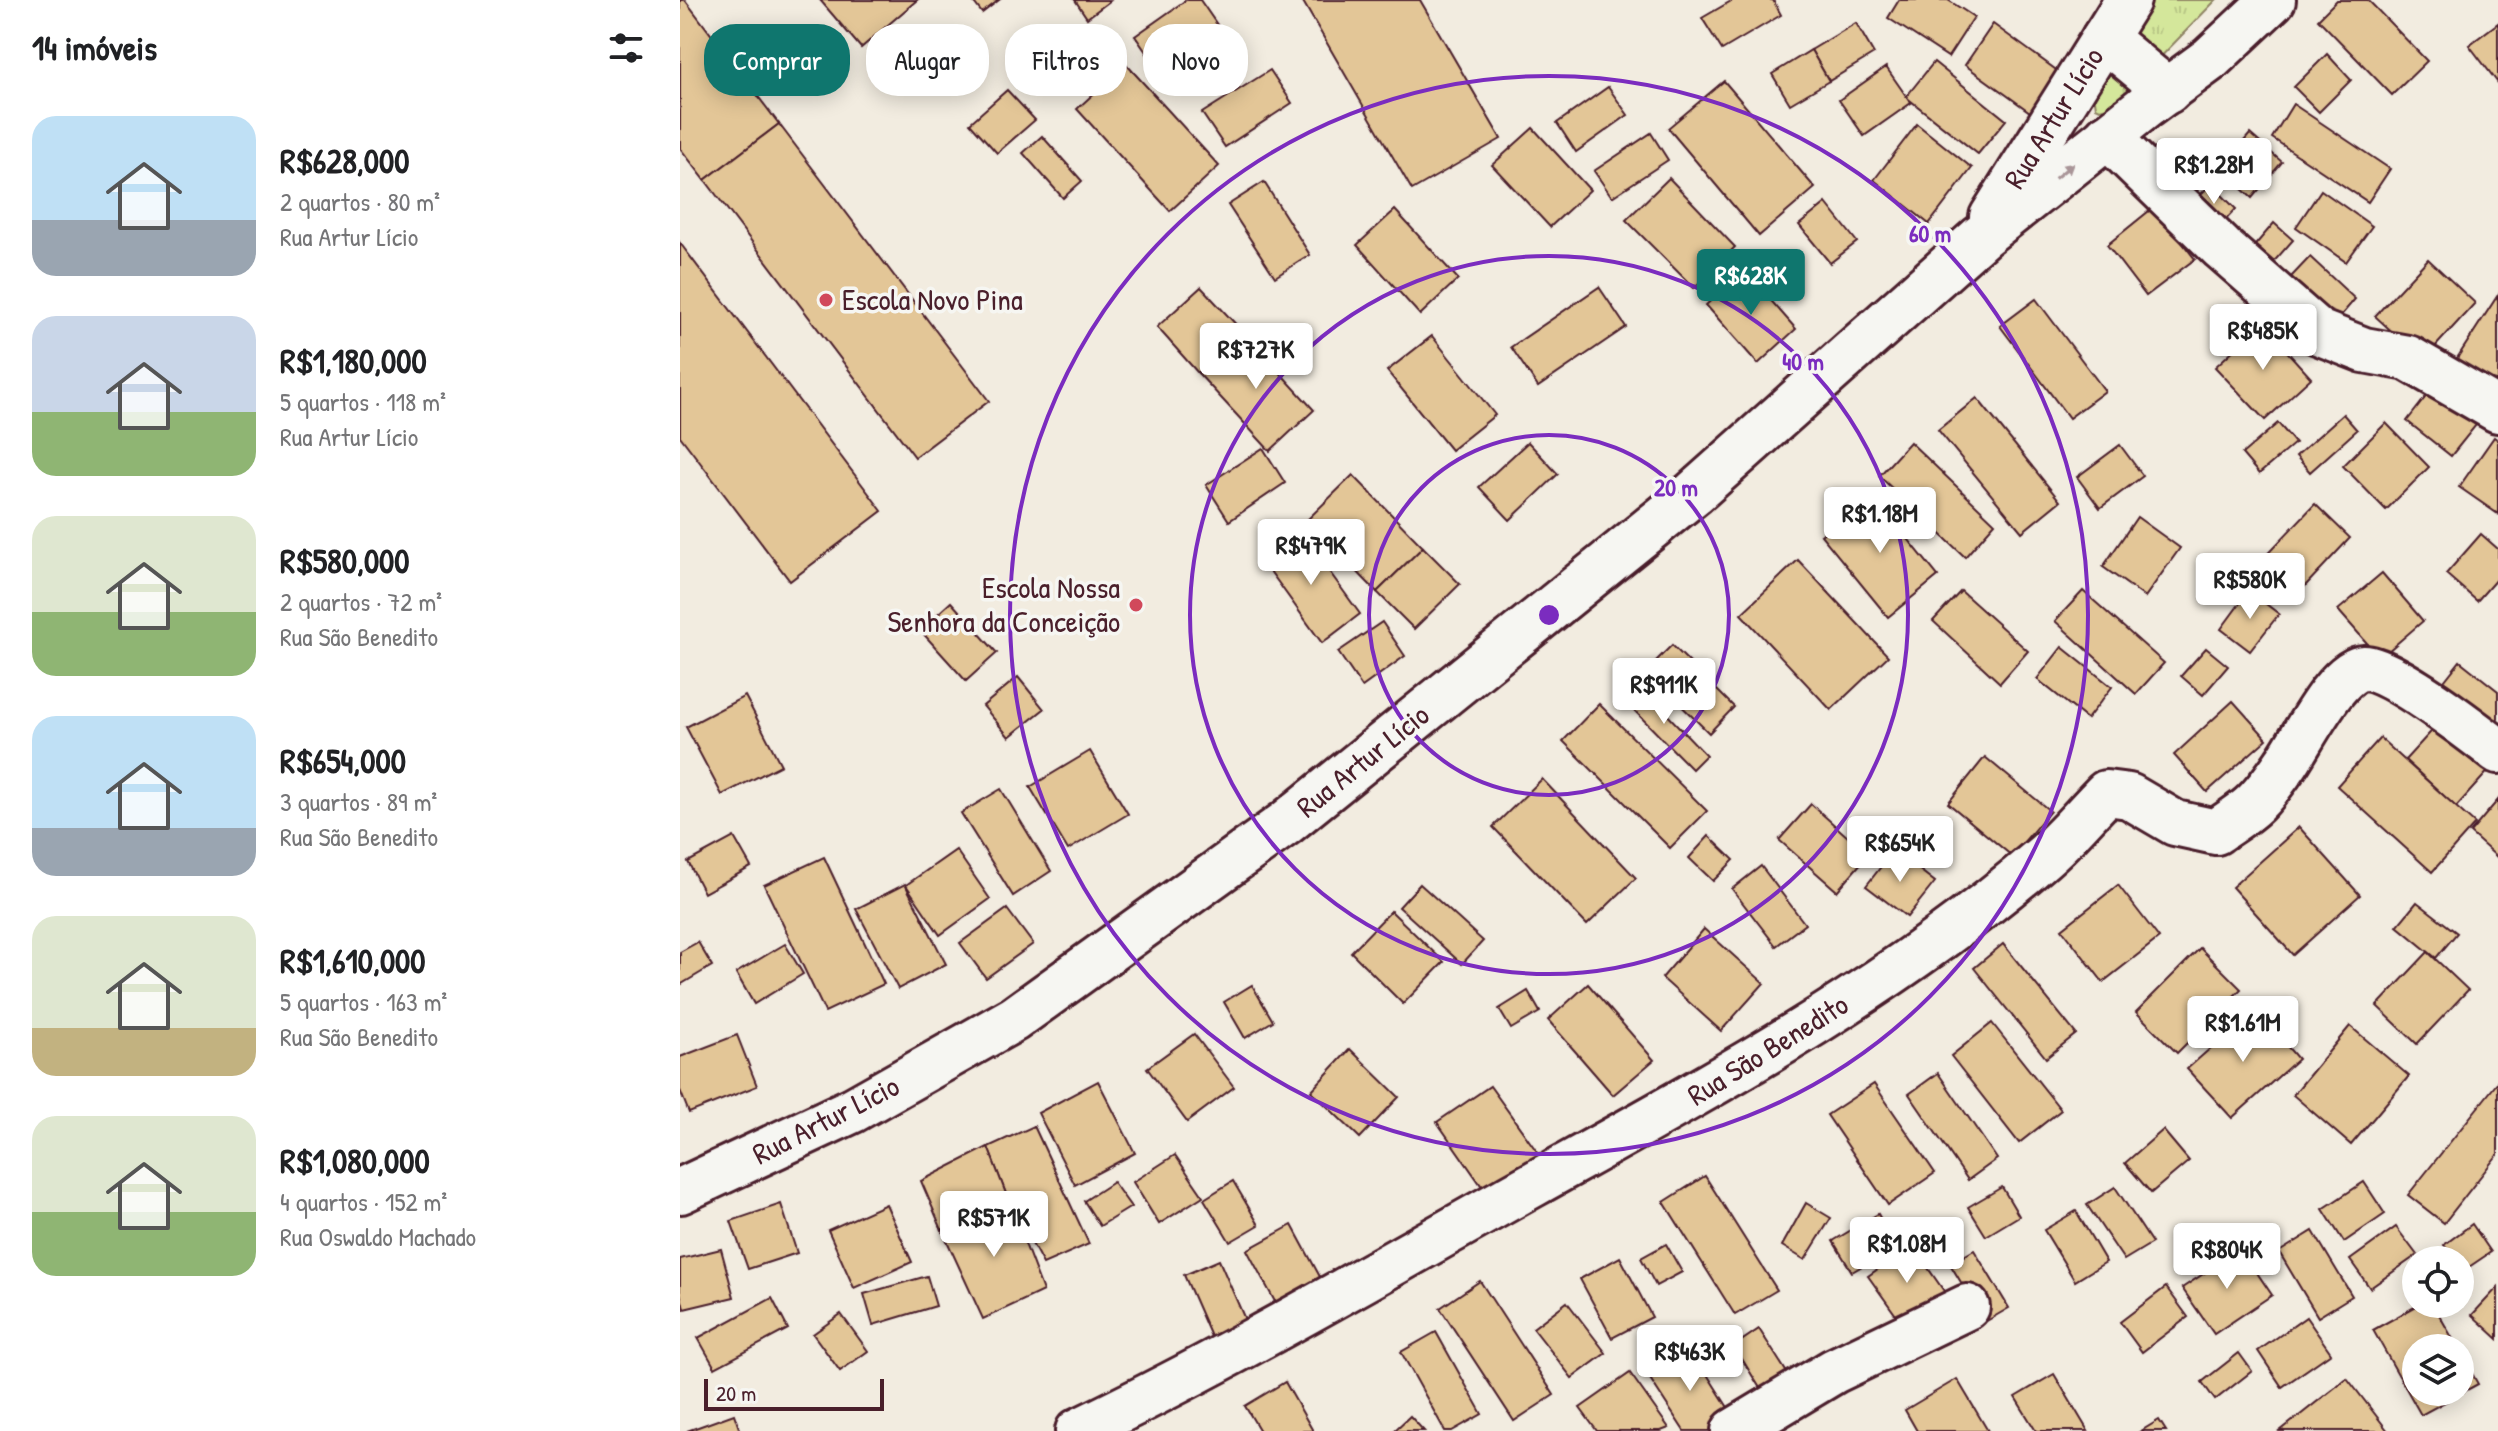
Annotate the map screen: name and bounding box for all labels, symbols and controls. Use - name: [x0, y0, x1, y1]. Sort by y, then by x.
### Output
- chip: Comprar: [704, 24, 850, 96]
- chip: Alugar: [866, 24, 989, 96]
- chip: Filtros: [1005, 24, 1127, 96]
- chip: Novo: [1143, 24, 1248, 96]
- text: 14 imóveis: [32, 25, 157, 71]
- icon: filters: [604, 26, 648, 70]
- street label: Rua Artur Lício: [1994, 39, 2112, 196]
- text: R$628,000: [280, 138, 409, 184]
- pin: R$1.28M: [2140, 138, 2288, 206]
- text: R$1.28M: [2175, 146, 2253, 181]
- icon: home: [96, 148, 192, 244]
- one-way arrow: [2054, 163, 2074, 180]
- text: 2 quartos · 80 m²: [280, 184, 440, 219]
- text: 60 m: [1909, 217, 1951, 249]
- text: Rua Artur Lício: [280, 219, 418, 254]
- pin: R$628K: [1686, 249, 1816, 317]
- text: R$628K: [1715, 257, 1787, 292]
- place label: Escola Novo Pina: [842, 279, 1023, 319]
- marker: Escola Novo Pina: [817, 291, 835, 309]
- pin: R$485K: [2198, 304, 2328, 372]
- text: R$485K: [2228, 312, 2298, 347]
- pin: R$727K: [1191, 323, 1321, 391]
- text: R$727K: [1218, 331, 1294, 366]
- text: R$1,180,000: [280, 338, 427, 384]
- text: 40 m: [1782, 345, 1824, 377]
- icon: home: [96, 348, 192, 444]
- text: 5 quartos · 118 m²: [280, 384, 446, 419]
- text: Rua Artur Lício: [280, 419, 418, 454]
- text: 20 m: [1654, 471, 1698, 503]
- pin: R$1.18M: [1806, 487, 1954, 555]
- text: R$1.18M: [1842, 495, 1918, 530]
- pin: R$479K: [1246, 519, 1376, 587]
- text: R$479K: [1276, 527, 1346, 562]
- text: R$580,000: [280, 538, 410, 584]
- icon: home: [96, 548, 192, 644]
- pin: R$580K: [2185, 553, 2315, 621]
- text: R$580K: [2214, 561, 2286, 596]
- place label: Escola Nossa Senhora da Conceição: [888, 567, 1120, 641]
- text: 2 quartos · 72 m²: [280, 584, 442, 619]
- marker: Escola Nossa Senhora da Conceição: [1127, 596, 1145, 614]
- centre of rings: [1535, 601, 1563, 629]
- text: Rua São Benedito: [280, 619, 438, 654]
- pin: R$911K: [1599, 658, 1729, 726]
- text: R$911K: [1630, 666, 1698, 701]
- street label: Rua Artur Lício: [1288, 694, 1437, 826]
- text: R$654,000: [280, 738, 406, 784]
- icon: home: [96, 748, 192, 844]
- text: 3 quartos · 89 m²: [280, 784, 437, 819]
- pin: R$654K: [1835, 816, 1965, 884]
- text: Rua São Benedito: [280, 819, 438, 854]
- text: R$654K: [1865, 824, 1935, 859]
- text: R$1,610,000: [280, 938, 426, 984]
- icon: home: [96, 948, 192, 1044]
- text: 5 quartos · 163 m²: [280, 984, 447, 1019]
- street label: Rua São Benedito: [1680, 984, 1855, 1114]
- pin: R$1.61M: [2169, 996, 2317, 1064]
- text: R$1.61M: [2205, 1004, 2281, 1039]
- text: Rua São Benedito: [280, 1019, 438, 1054]
- street label: Rua Artur Lício: [745, 1065, 906, 1173]
- text: R$1,080,000: [280, 1138, 430, 1184]
- icon: home: [96, 1148, 192, 1244]
- text: 4 quartos · 152 m²: [280, 1184, 447, 1219]
- pin: R$571K: [929, 1191, 1059, 1259]
- text: R$571K: [958, 1199, 1030, 1234]
- pin: R$1.08M: [1833, 1217, 1981, 1285]
- text: Rua Oswaldo Machado: [280, 1219, 476, 1254]
- pin: R$804K: [2162, 1223, 2292, 1291]
- text: R$1.08M: [1868, 1225, 1946, 1260]
- text: R$804K: [2191, 1231, 2263, 1266]
- map controls: [2402, 1246, 2474, 1406]
- button: locate: [2402, 1246, 2474, 1318]
- pin: R$463K: [1625, 1325, 1755, 1393]
- text: R$463K: [1655, 1333, 1725, 1368]
- button: layers: [2402, 1334, 2474, 1406]
- scale bar: [704, 1375, 884, 1411]
- text: 20 m: [716, 1378, 756, 1408]

